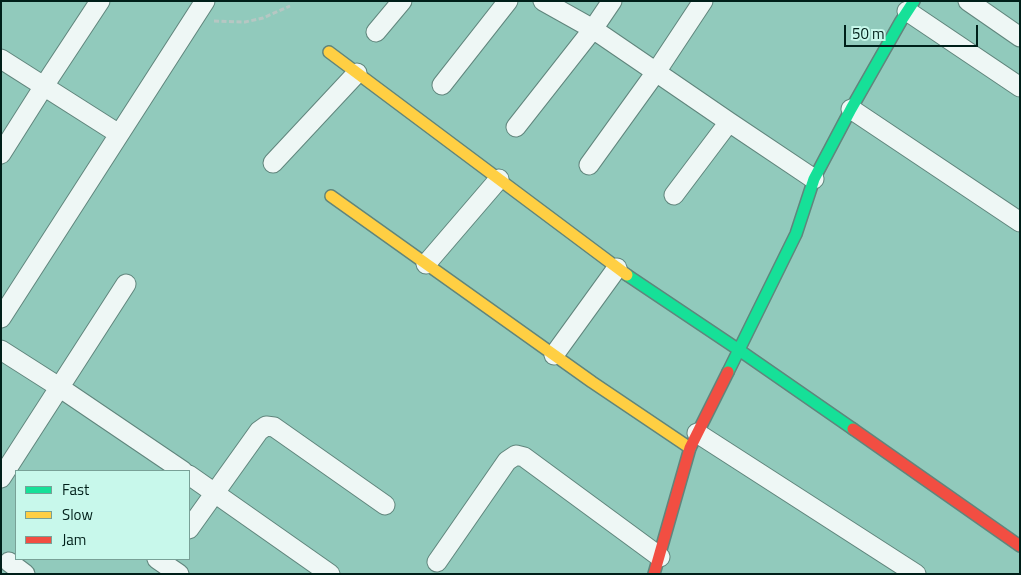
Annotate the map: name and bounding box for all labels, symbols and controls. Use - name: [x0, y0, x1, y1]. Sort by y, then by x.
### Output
- scale bar: [846, 15, 980, 47]
- text: 50 m: [852, 22, 885, 45]
- legend: [15, 470, 190, 560]
- text: Fast: [62, 478, 89, 501]
- text: Slow: [62, 503, 93, 526]
- text: Jam: [62, 528, 86, 551]

